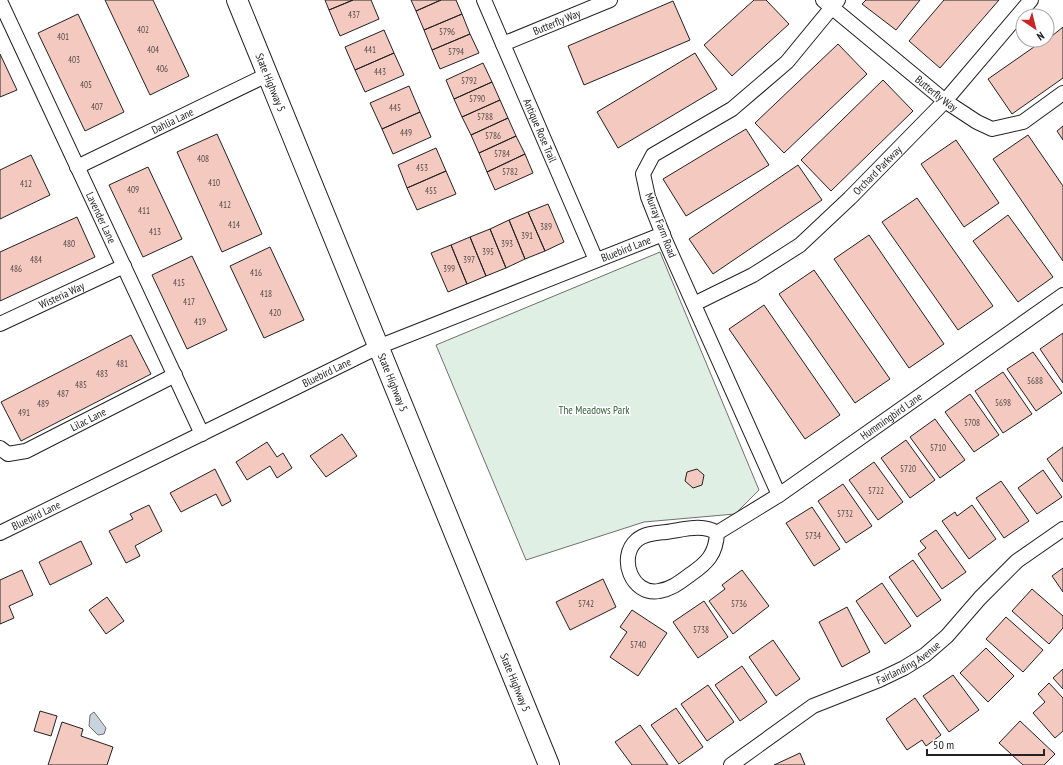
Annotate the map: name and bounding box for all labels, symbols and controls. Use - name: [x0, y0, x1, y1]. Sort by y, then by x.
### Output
- street label: Butterfly Way: [531, 6, 583, 38]
- north arrow: [1015, 8, 1055, 48]
- house number: 437: [348, 9, 360, 20]
- house number: 402: [137, 24, 149, 35]
- house number: 5796: [439, 26, 455, 37]
- text: N: [1034, 29, 1047, 44]
- house number: 401: [57, 31, 69, 42]
- house number: 404: [147, 44, 159, 55]
- house number: 441: [364, 44, 376, 55]
- house number: 5794: [448, 46, 464, 57]
- street label: State Highway 5: [252, 51, 289, 114]
- house number: 403: [68, 54, 80, 65]
- house number: 406: [156, 63, 168, 74]
- house number: 443: [374, 66, 386, 77]
- street label: Butterfly Way: [912, 72, 961, 115]
- house number: 5792: [461, 75, 477, 86]
- house number: 405: [80, 79, 92, 90]
- house number: 5790: [469, 93, 485, 104]
- street label: Antique Rose Trail: [520, 96, 560, 165]
- house number: 407: [91, 101, 103, 112]
- house number: 445: [389, 102, 401, 113]
- street label: Dahlia Lane: [149, 105, 196, 137]
- house number: 5788: [477, 111, 493, 122]
- house number: 449: [400, 127, 412, 138]
- house number: 5786: [485, 130, 501, 141]
- street label: Orchard Parkway: [850, 142, 905, 198]
- house number: 5784: [494, 148, 510, 159]
- house number: 408: [197, 153, 209, 164]
- house number: 453: [416, 162, 428, 173]
- house number: 5782: [502, 166, 518, 177]
- house number: 410: [208, 177, 220, 188]
- house number: 412: [20, 178, 32, 189]
- house number: 409: [127, 184, 139, 195]
- house number: 455: [425, 185, 437, 196]
- street label: Lavender Lane: [83, 190, 119, 246]
- street label: Murray Farm Road: [642, 190, 680, 260]
- house number: 412: [219, 199, 231, 210]
- house number: 411: [138, 205, 150, 216]
- house number: 414: [228, 219, 240, 230]
- house number: 389: [540, 221, 552, 232]
- house number: 413: [149, 226, 161, 237]
- house number: 391: [521, 230, 533, 241]
- street label: Bluebird Lane: [599, 232, 653, 265]
- house number: 480: [63, 238, 75, 249]
- house number: 393: [501, 238, 513, 249]
- house number: 395: [482, 246, 494, 257]
- house number: 484: [30, 254, 42, 265]
- house number: 397: [463, 254, 475, 265]
- house number: 486: [10, 263, 22, 274]
- house number: 399: [443, 263, 455, 274]
- house number: 416: [250, 267, 262, 278]
- house number: 415: [173, 277, 185, 288]
- street label: Wisteria Way: [37, 278, 87, 312]
- house number: 418: [260, 288, 272, 299]
- house number: 417: [183, 296, 195, 307]
- house number: 420: [269, 307, 281, 318]
- house number: 419: [194, 316, 206, 327]
- street label: State Highway 5: [375, 351, 411, 414]
- street label: Bluebird Lane: [300, 354, 354, 390]
- house number: 481: [116, 358, 128, 369]
- house number: 483: [96, 368, 108, 379]
- house number: 5688: [1027, 375, 1043, 386]
- house number: 485: [75, 379, 87, 390]
- house number: 487: [57, 388, 69, 399]
- street label: Hummingbird Lane: [857, 389, 925, 443]
- house number: 5698: [995, 397, 1011, 408]
- house number: 489: [37, 398, 49, 409]
- park label: The Meadows Park: [559, 403, 630, 417]
- street label: Lilac Lane: [68, 404, 109, 434]
- house number: 491: [18, 407, 30, 418]
- house number: 5708: [964, 417, 980, 428]
- house number: 5710: [930, 442, 946, 453]
- house number: 5720: [900, 463, 916, 474]
- house number: 5722: [868, 485, 884, 496]
- street label: Bluebird Lane: [9, 497, 63, 533]
- house number: 5732: [837, 508, 853, 519]
- house number: 5734: [805, 530, 821, 541]
- house number: 5742: [578, 598, 594, 609]
- house number: 5736: [731, 598, 747, 609]
- house number: 5738: [693, 624, 709, 635]
- street label: Fairlanding Avenue: [874, 638, 944, 687]
- house number: 5740: [630, 639, 646, 650]
- street label: State Highway 5: [497, 651, 534, 714]
- scale bar: [927, 731, 1044, 757]
- text: 50 m: [933, 737, 954, 752]

